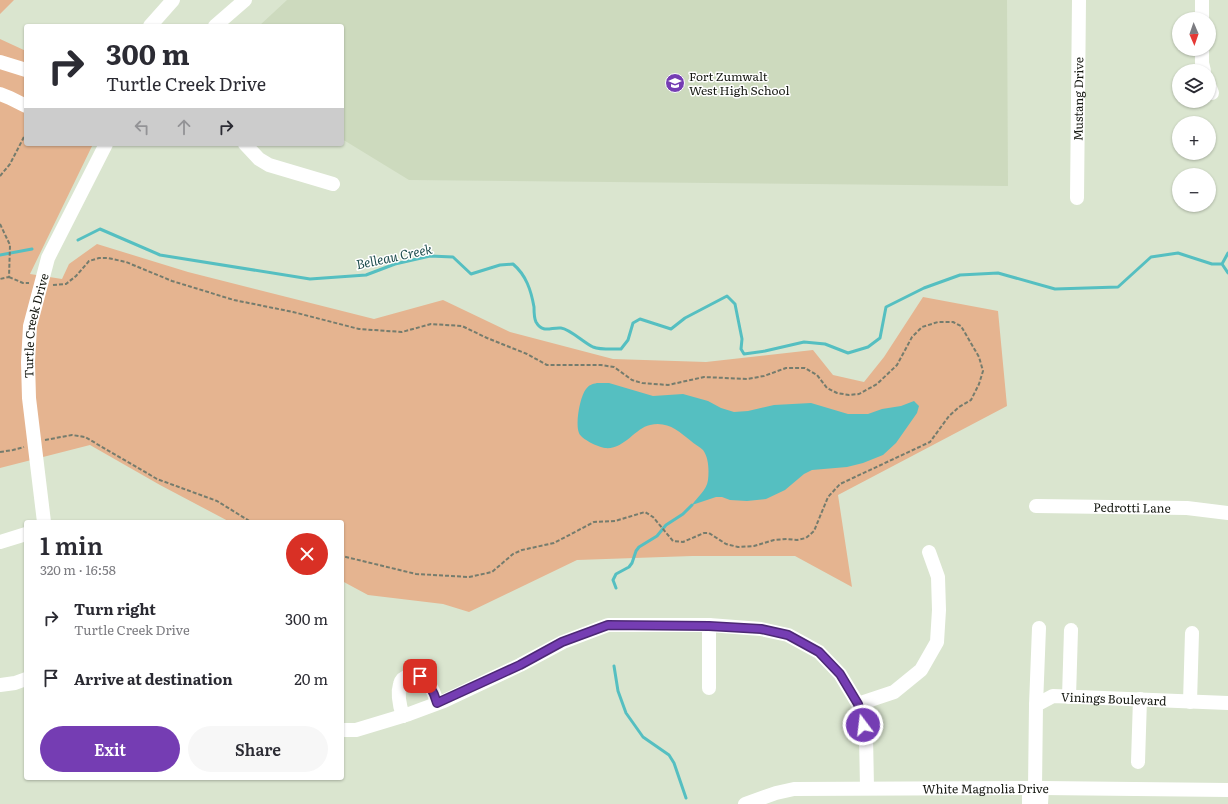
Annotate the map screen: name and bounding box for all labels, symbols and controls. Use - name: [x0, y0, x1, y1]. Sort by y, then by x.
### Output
- north arrow: [1172, 12, 1216, 56]
- map controls: [1172, 12, 1216, 212]
- text: 300 m: [106, 32, 190, 74]
- icon: right: [40, 40, 92, 92]
- street label: Mustang Drive: [1069, 57, 1087, 141]
- button: layers: [1172, 64, 1216, 108]
- place label: Fort Zumwalt West High School: [689, 67, 789, 99]
- text: Turtle Creek Drive: [106, 70, 266, 97]
- school or university icon: Fort Zumwalt West High School: [664, 72, 686, 94]
- icon: left: [131, 116, 153, 138]
- icon: ahead: [173, 116, 195, 138]
- icon: right: [215, 116, 237, 138]
- button: +: [1172, 116, 1216, 160]
- button: −: [1172, 168, 1216, 212]
- water label: Belleau Creek: [354, 238, 435, 273]
- street label: Turtle Creek Drive: [19, 271, 53, 379]
- street label: Pedrotti Lane: [1093, 498, 1171, 517]
- text: 1 min: [40, 527, 103, 562]
- button: close: [286, 533, 328, 575]
- text: 320 m · 16:58: [40, 560, 116, 579]
- text: Turn right: [74, 597, 156, 620]
- icon: right: [40, 607, 62, 629]
- text: 300 m: [285, 607, 328, 630]
- text: Turtle Creek Drive: [74, 620, 190, 639]
- pin: [403, 659, 437, 693]
- icon: arrive: [409, 665, 431, 687]
- icon: arrive: [40, 667, 62, 689]
- text: Arrive at destination: [74, 667, 233, 690]
- text: 20 m: [294, 667, 328, 690]
- street label: Vinings Boulevard: [1061, 687, 1167, 710]
- position arrow: [842, 704, 884, 746]
- button: Exit: [40, 726, 180, 772]
- button: Share: [188, 726, 328, 772]
- street label: White Magnolia Drive: [922, 779, 1049, 797]

